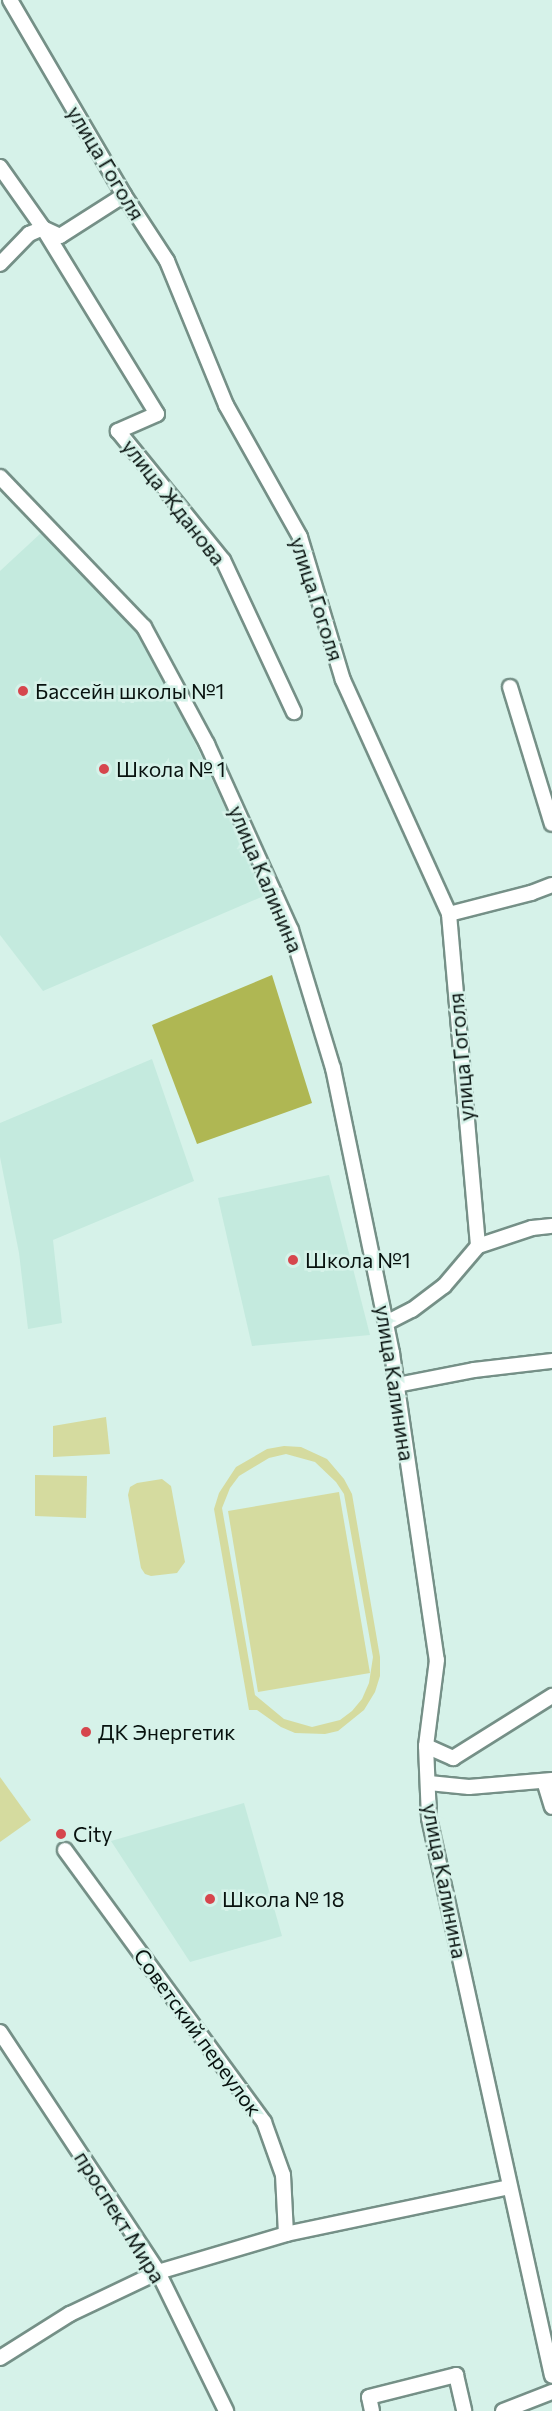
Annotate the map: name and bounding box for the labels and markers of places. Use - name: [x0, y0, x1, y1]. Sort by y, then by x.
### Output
- place label: Бассейн школы №1: [35, 678, 224, 704]
- marker: Бассейн школы №1: [16, 684, 30, 698]
- place label: Школа № 1: [116, 756, 226, 782]
- marker: Школа № 1: [97, 762, 111, 776]
- place label: Школа №1: [305, 1247, 411, 1273]
- marker: Школа №1: [286, 1253, 300, 1267]
- place label: ДК Энергетик: [98, 1719, 236, 1745]
- marker: ДК Энергетик: [79, 1725, 93, 1739]
- place label: City: [73, 1821, 112, 1847]
- marker: City: [54, 1827, 68, 1841]
- place label: Школа № 18: [222, 1886, 344, 1912]
- marker: Школа № 18: [203, 1892, 217, 1906]

